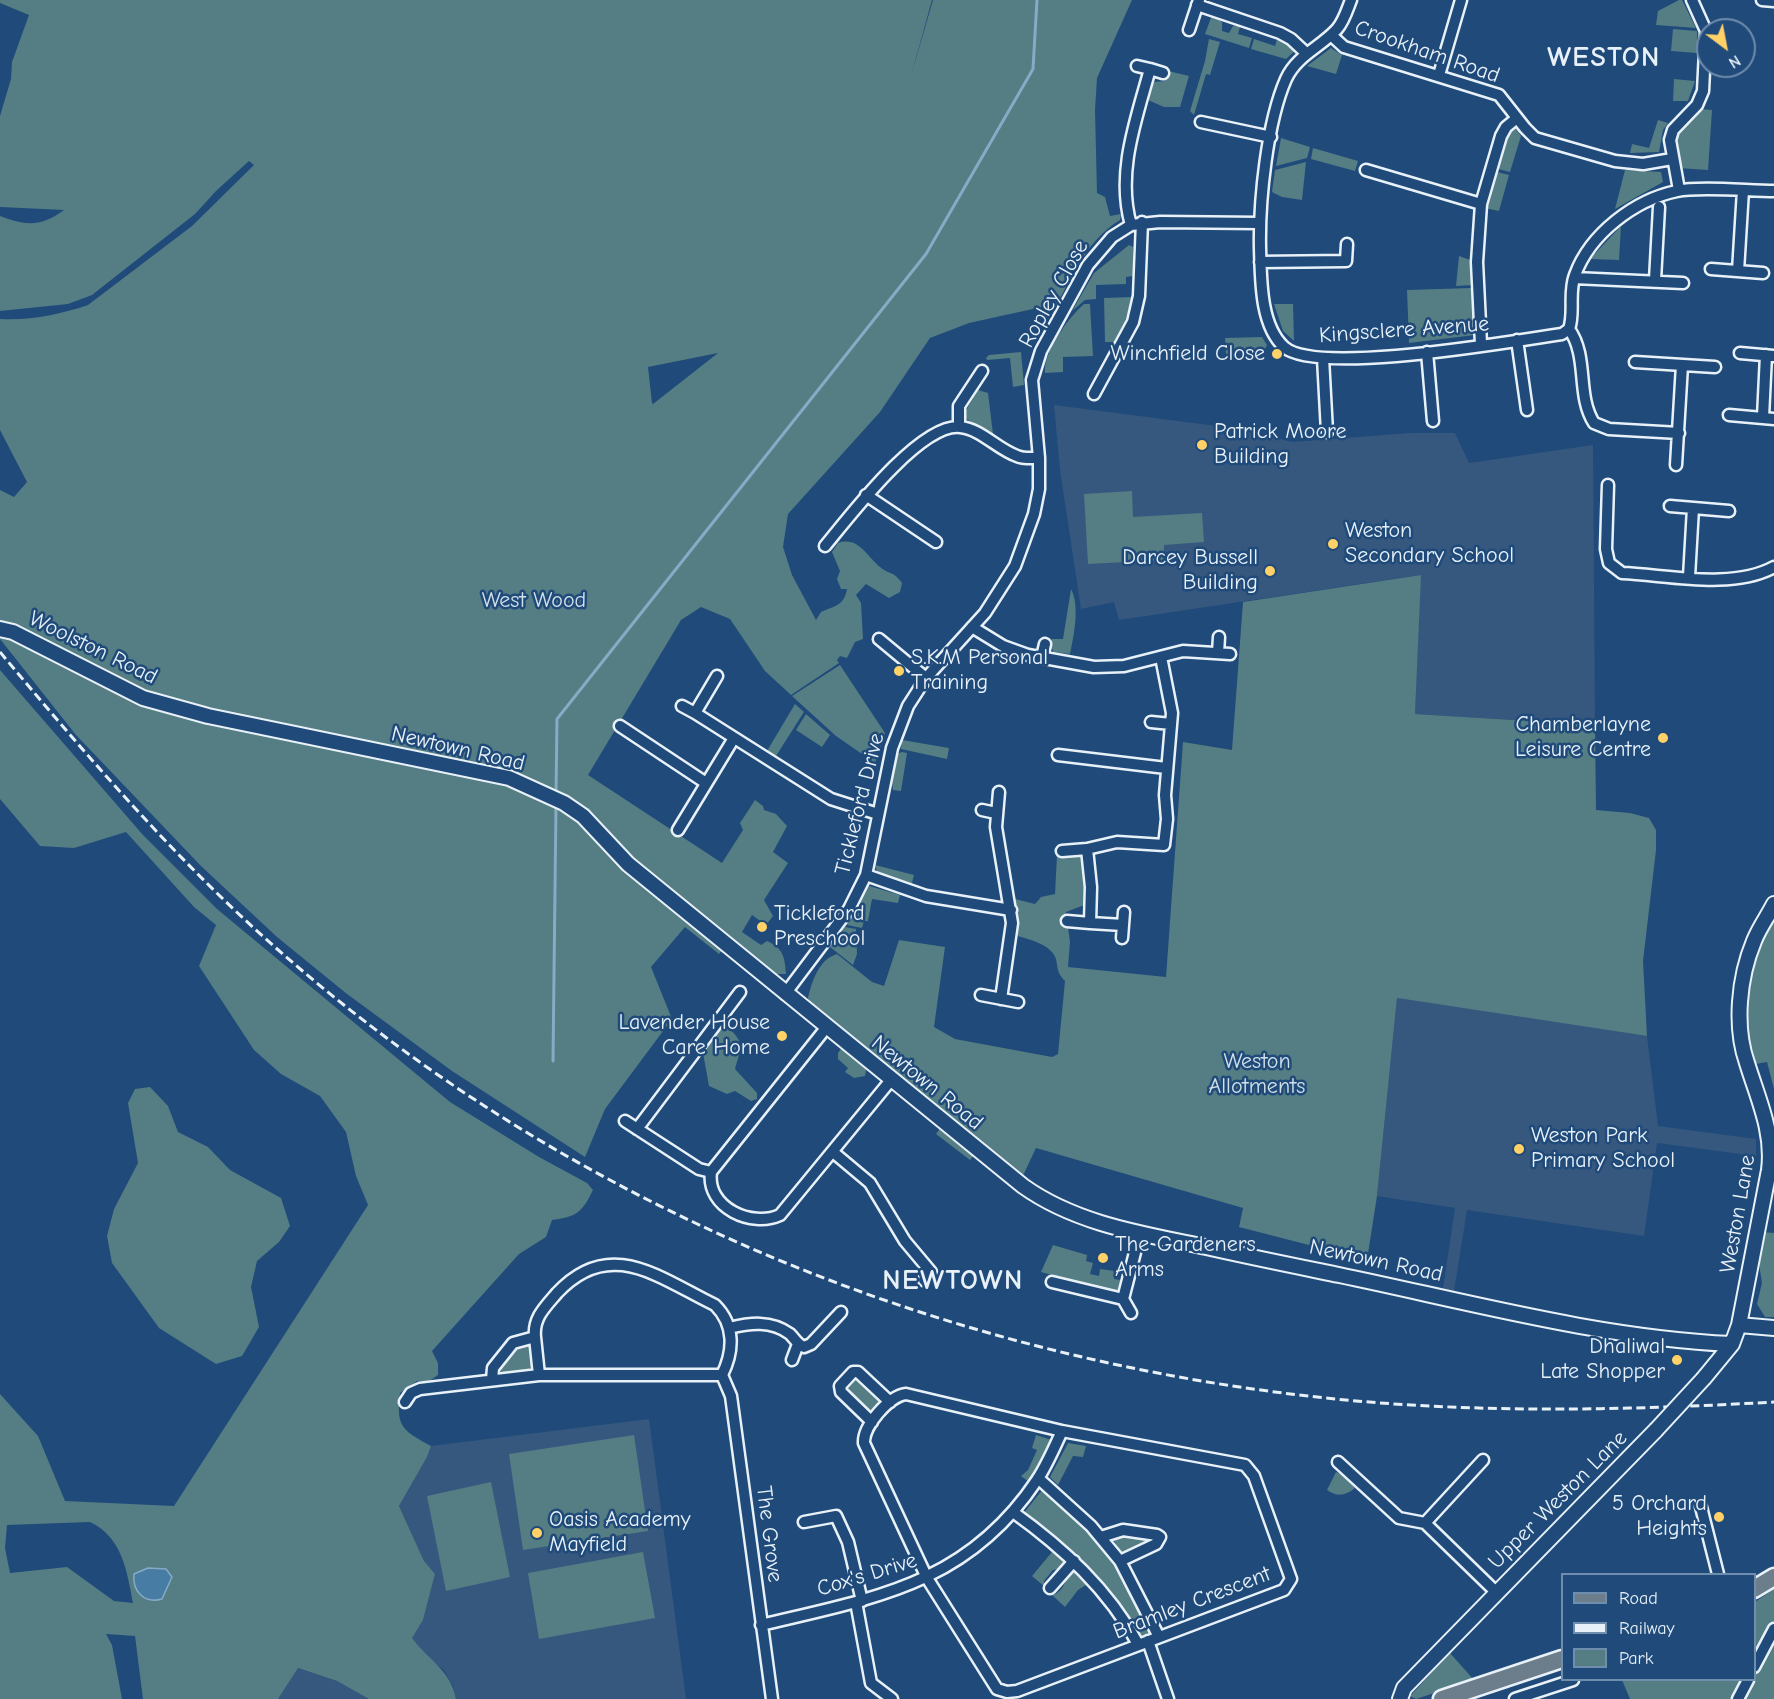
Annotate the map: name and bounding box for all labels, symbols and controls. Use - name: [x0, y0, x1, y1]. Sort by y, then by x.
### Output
- street label: Crookham Road: [1351, 15, 1503, 89]
- north arrow: [1696, 18, 1756, 78]
- district label: WESTON: [1547, 41, 1661, 75]
- text: N: [1725, 51, 1744, 72]
- street label: Ropley Close: [1014, 236, 1094, 352]
- street label: Kingsclere Avenue: [1318, 311, 1490, 349]
- place label: Winchfield Close: [1110, 341, 1265, 367]
- marker: Winchfield Close: [1270, 347, 1284, 361]
- place label: Patrick Moore Building: [1214, 419, 1346, 470]
- marker: Patrick Moore Building: [1195, 438, 1209, 452]
- place label: Weston Secondary School: [1345, 518, 1514, 570]
- marker: Weston Secondary School: [1326, 537, 1340, 551]
- place label: Darcey Bussell Building: [1122, 545, 1258, 596]
- marker: Darcey Bussell Building: [1263, 564, 1277, 578]
- park label: West Wood: [482, 588, 586, 614]
- street label: Woolston Road: [24, 606, 162, 690]
- place label: S.K.M Personal Training: [911, 645, 1048, 696]
- marker: S.K.M Personal Training: [892, 664, 906, 678]
- place label: Chamberlayne Leisure Centre: [1515, 712, 1651, 764]
- street label: Newtown Road: [389, 721, 527, 777]
- street label: Tickleford Drive: [830, 730, 890, 878]
- marker: Chamberlayne Leisure Centre: [1656, 731, 1670, 745]
- place label: Tickleford Preschool: [774, 901, 865, 952]
- marker: Tickleford Preschool: [755, 920, 769, 934]
- place label: Lavender House Care Home: [618, 1010, 770, 1062]
- marker: Lavender House Care Home: [775, 1029, 789, 1043]
- street label: Newtown Road: [866, 1030, 988, 1136]
- park label: Weston Allotments: [1209, 1049, 1305, 1100]
- place label: Weston Park Primary School: [1531, 1123, 1675, 1174]
- marker: Weston Park Primary School: [1512, 1142, 1526, 1156]
- street label: Weston Lane: [1715, 1153, 1761, 1275]
- place label: The Gardeners Arms: [1115, 1232, 1256, 1284]
- street label: Newtown Road: [1307, 1234, 1445, 1288]
- marker: The Gardeners Arms: [1096, 1251, 1110, 1265]
- district label: NEWTOWN: [882, 1264, 1024, 1298]
- place label: Dhaliwal Late Shopper: [1540, 1334, 1665, 1386]
- marker: Dhaliwal Late Shopper: [1670, 1353, 1684, 1367]
- street label: Upper Weston Lane: [1483, 1425, 1633, 1575]
- street label: The Grove: [750, 1484, 788, 1584]
- place label: 5 Orchard Heights: [1612, 1491, 1707, 1542]
- place label: Oasis Academy Mayfield: [549, 1507, 691, 1558]
- marker: 5 Orchard Heights: [1712, 1510, 1726, 1524]
- marker: Oasis Academy Mayfield: [530, 1526, 544, 1540]
- street label: Cox's Drive: [814, 1547, 920, 1603]
- street label: Bramley Crescent: [1110, 1561, 1274, 1645]
- legend: [1561, 1573, 1756, 1681]
- text: Road: [1619, 1588, 1658, 1609]
- text: Railway: [1619, 1618, 1675, 1639]
- text: Park: [1619, 1648, 1653, 1669]

